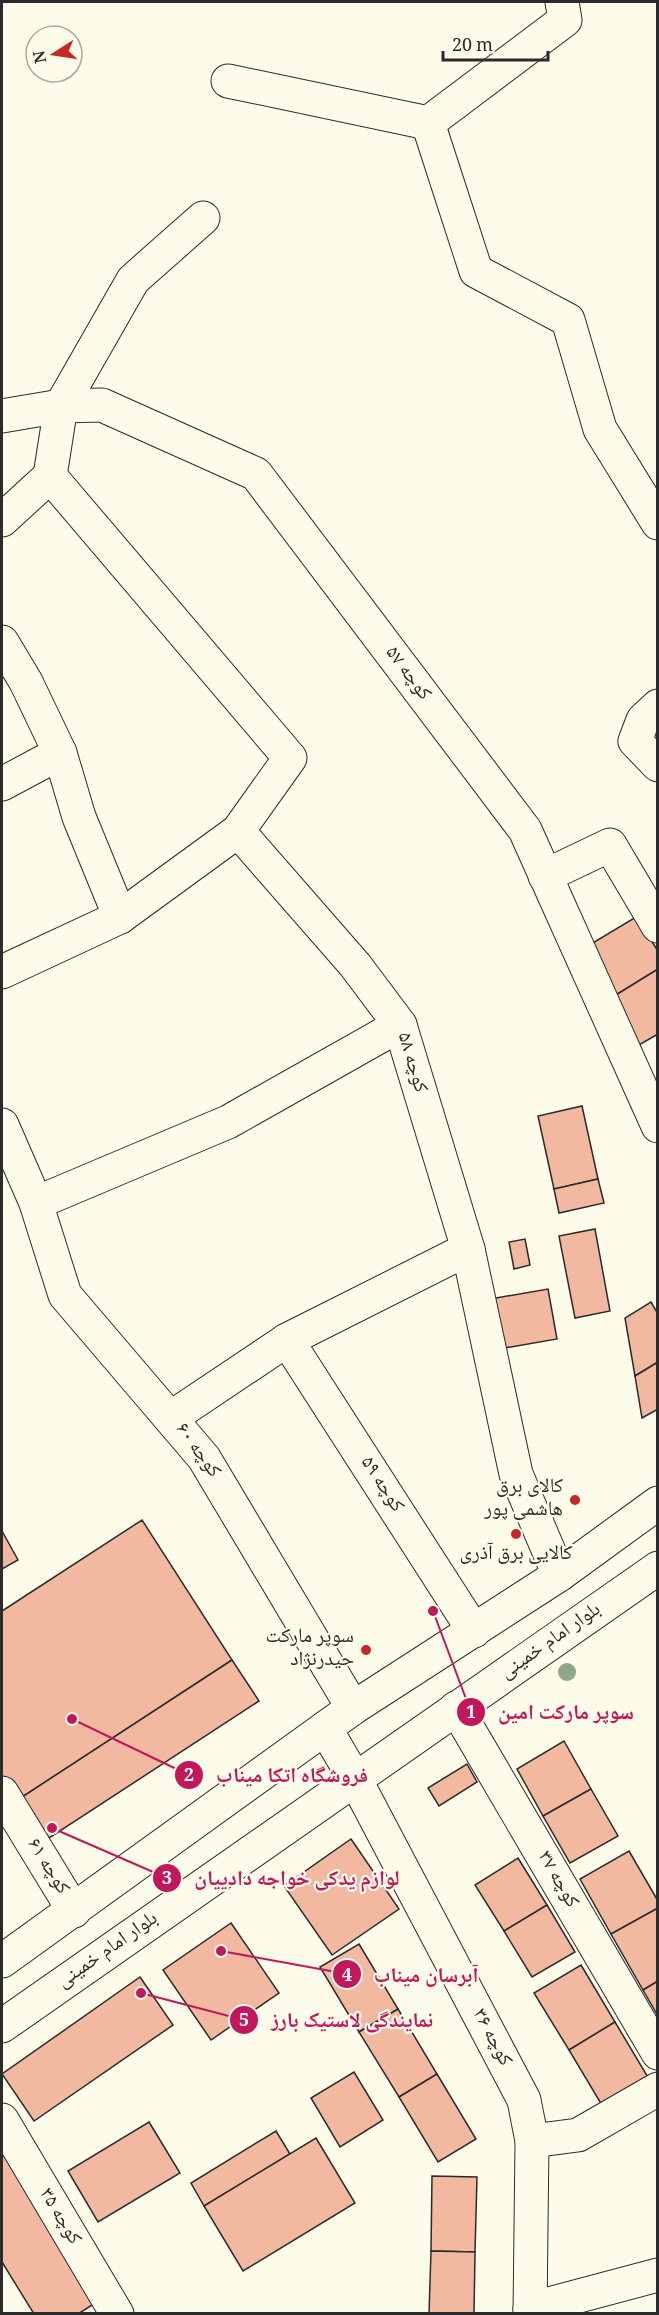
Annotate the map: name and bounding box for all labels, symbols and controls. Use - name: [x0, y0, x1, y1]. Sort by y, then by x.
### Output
- north arrow: [24, 24, 84, 84]
- scale bar: [443, 24, 548, 62]
- text: 20 m: [452, 32, 493, 62]
- text: N: [27, 47, 56, 66]
- street label: کوچه ۵۷: [375, 639, 439, 709]
- street label: کوچه ۵۸: [386, 1028, 436, 1098]
- street label: کوچه ۶۰: [165, 1416, 229, 1486]
- street label: کوچه ۵۹: [350, 1450, 412, 1520]
- place label: کالای برق هاشمی پور: [483, 1471, 563, 1528]
- marker: کالای برق هاشمی پور: [568, 1493, 582, 1507]
- marker: کالایی برق آذری: [509, 1527, 523, 1541]
- place label: کالایی برق آذری: [460, 1538, 572, 1572]
- street label: بلوار امام خمینی: [493, 1594, 609, 1690]
- place label: سوپر مارکت حیدرنژاد: [266, 1621, 354, 1678]
- marker: سوپر مارکت حیدرنژاد: [359, 1643, 373, 1657]
- callout: سوپر مارکت امین: [456, 1692, 646, 1731]
- text: سوپر مارکت امین: [498, 1697, 634, 1732]
- text: 1: [466, 1699, 476, 1729]
- callout: فروشگاه اتکا میناب: [174, 1755, 380, 1794]
- text: فروشگاه اتکا میناب: [216, 1760, 368, 1795]
- text: 2: [184, 1762, 194, 1792]
- street label: کوچه ۶۱: [16, 1832, 78, 1902]
- street label: کوچه ۳۷: [527, 1845, 587, 1915]
- callout: لوازم یدکی خواجه دادییان: [152, 1859, 411, 1898]
- text: لوازم یدکی خواجه دادییان: [194, 1863, 400, 1898]
- text: 3: [162, 1865, 172, 1895]
- street label: بلوار امام خمینی: [50, 1903, 166, 1999]
- callout: آبرسان میناب: [332, 1955, 491, 1994]
- text: آبرسان میناب: [374, 1960, 478, 1995]
- text: 4: [342, 1962, 352, 1992]
- callout: نمایندگی لاستیک بارز: [229, 2000, 445, 2039]
- street label: کوچه ۳۶: [461, 2003, 521, 2073]
- text: نمایندگی لاستیک بارز: [270, 2005, 433, 2040]
- text: 5: [239, 2007, 249, 2037]
- street label: کوچه ۳۵: [29, 2182, 89, 2252]

